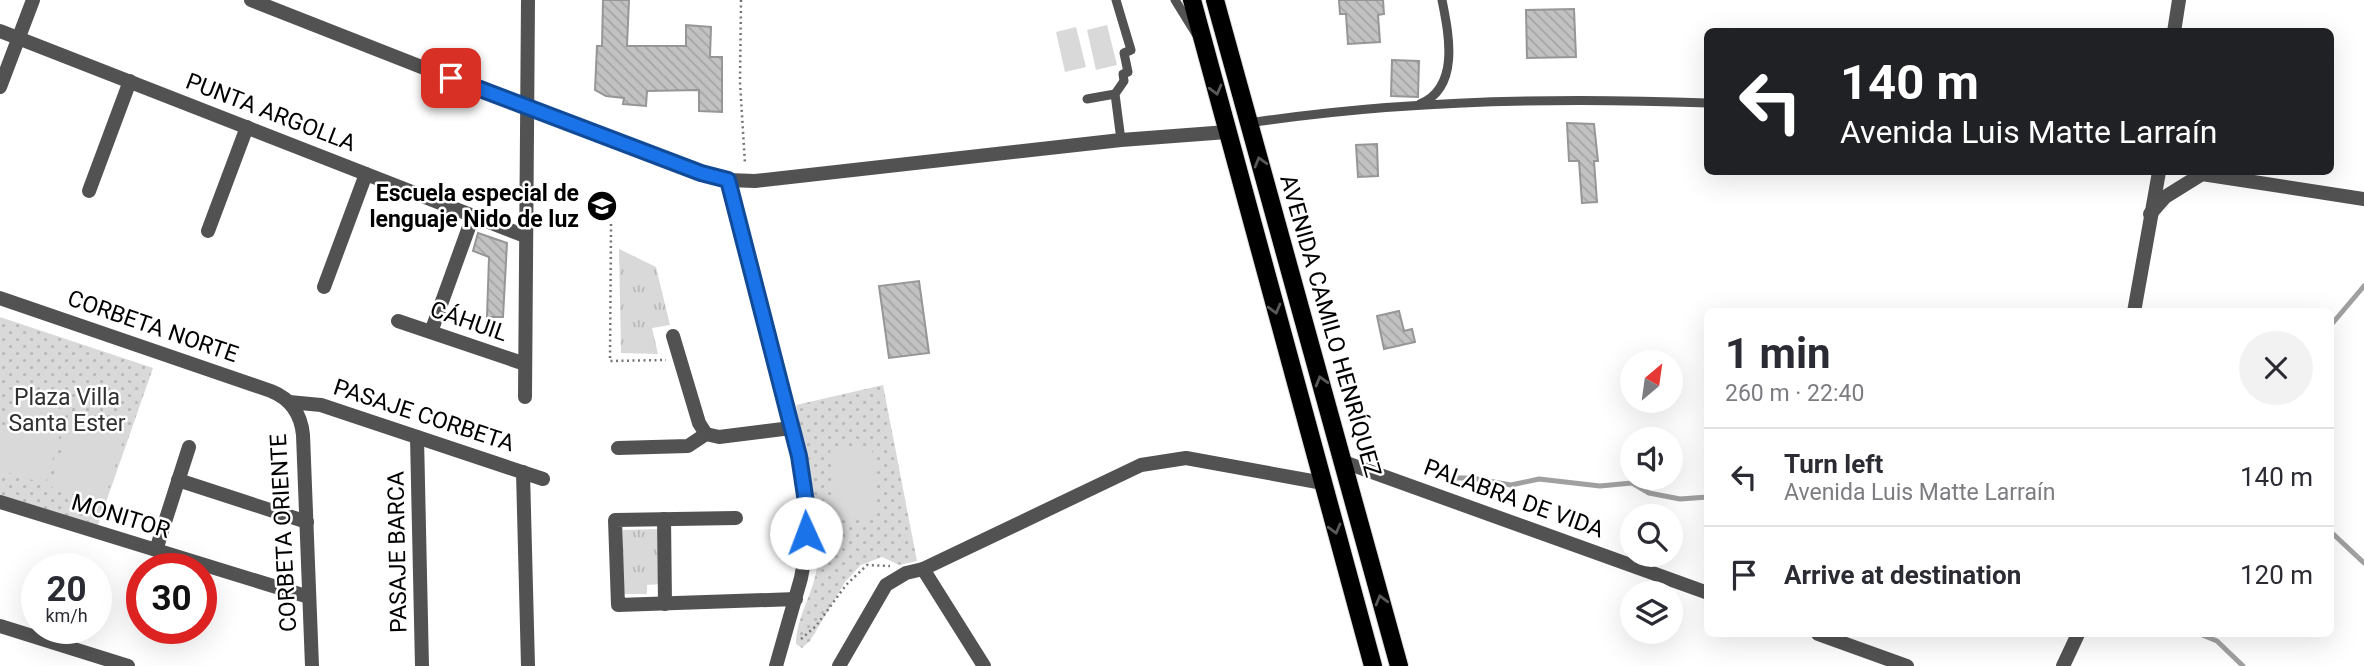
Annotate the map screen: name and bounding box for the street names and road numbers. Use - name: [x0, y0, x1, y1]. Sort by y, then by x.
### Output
- street label: PUNTA ARGOLLA: [182, 68, 360, 157]
- street label: AVENIDA CAMILO HENRÍQUEZ: [1274, 172, 1388, 480]
- street label: CORBETA NORTE: [64, 285, 242, 368]
- street label: CÁHUIL: [427, 295, 511, 347]
- street label: PASAJE CORBETA: [330, 374, 518, 457]
- street label: CORBETA ORIENTE: [265, 433, 302, 633]
- street label: PALABRA DE VIDA: [1420, 453, 1607, 544]
- street label: PASAJE BARCA: [383, 471, 412, 633]
- street label: MONITOR: [68, 489, 173, 544]

